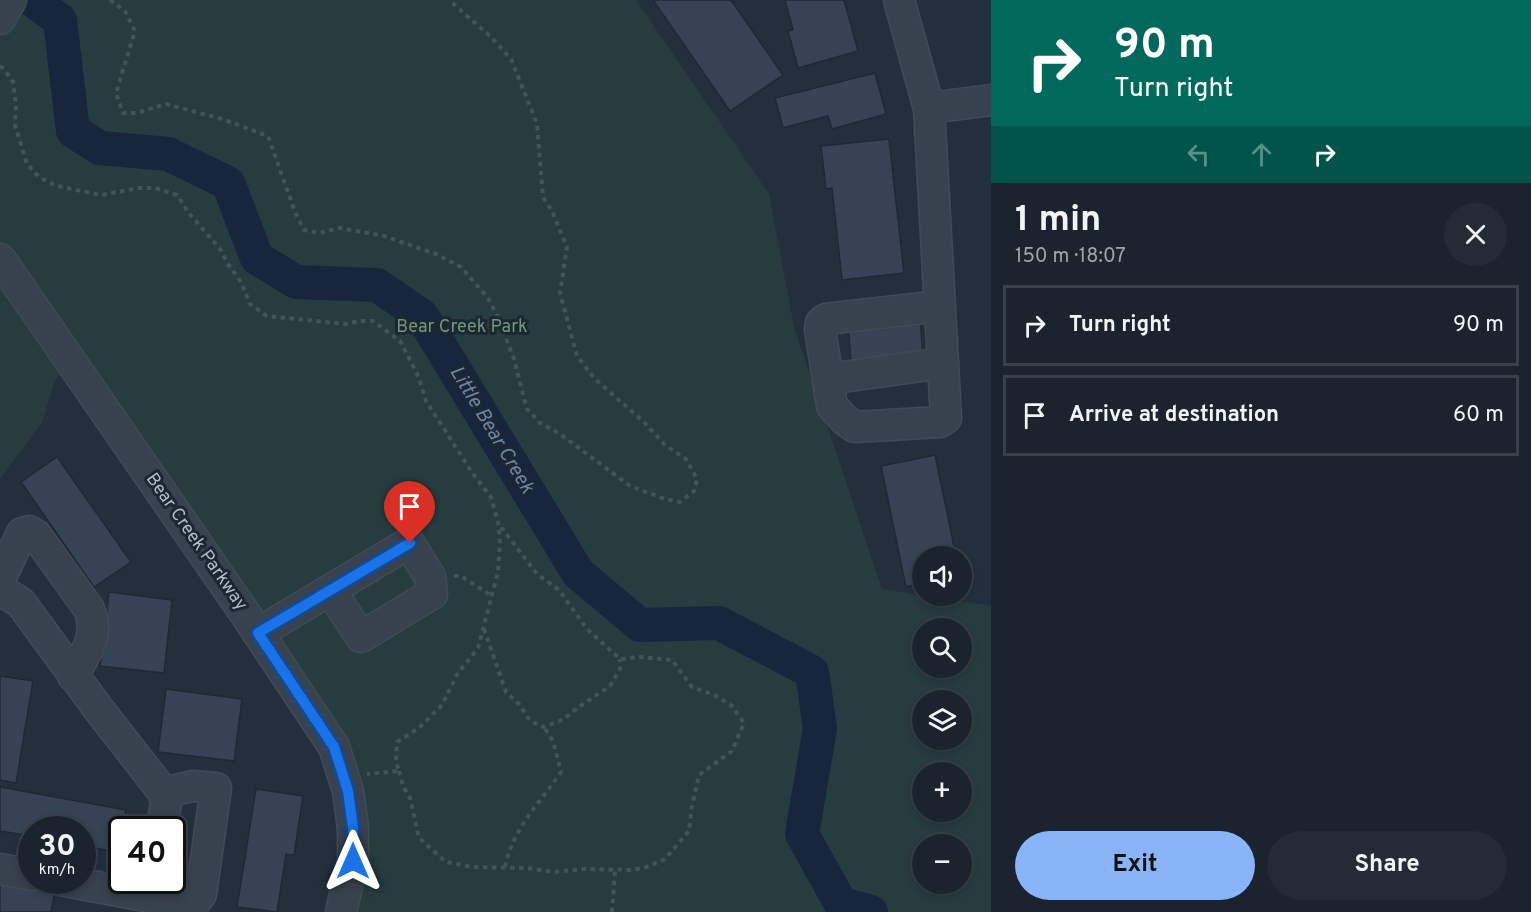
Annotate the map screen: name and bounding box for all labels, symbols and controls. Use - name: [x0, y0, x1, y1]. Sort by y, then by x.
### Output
- text: 90 m: [1114, 20, 1215, 73]
- icon: right: [1015, 24, 1093, 102]
- text: Turn right: [1114, 72, 1233, 106]
- icon: left: [1182, 138, 1215, 171]
- icon: ahead: [1245, 138, 1278, 171]
- icon: right: [1308, 138, 1341, 171]
- text: 1 min: [1015, 198, 1101, 244]
- button: close: [1444, 203, 1507, 266]
- text: 150 m · 18:07: [1015, 244, 1126, 270]
- icon: right: [1018, 309, 1051, 342]
- text: Turn right: [1069, 312, 1171, 339]
- text: 90 m: [1453, 312, 1504, 339]
- park label: Bear Creek Park: [396, 316, 528, 339]
- water label: Little Bear Creek: [443, 361, 540, 499]
- icon: arrive: [1018, 399, 1051, 432]
- text: Arrive at destination: [1069, 402, 1279, 429]
- text: 60 m: [1453, 402, 1504, 429]
- street label: Bear Creek Parkway: [140, 469, 252, 615]
- pin: [384, 481, 435, 543]
- icon: arrive: [393, 490, 426, 523]
- map controls: [912, 546, 972, 894]
- button: sound: [912, 546, 972, 606]
- button: search: [912, 618, 972, 678]
- button: layers: [912, 690, 972, 750]
- button: +: [912, 762, 972, 822]
- speed limit sign: 40: [108, 816, 186, 894]
- text: 30: [38, 829, 76, 866]
- position arrow: [321, 829, 385, 893]
- button: Exit: [1015, 831, 1255, 900]
- button: Share: [1267, 831, 1507, 900]
- button: −: [912, 834, 972, 894]
- text: km/h: [39, 861, 75, 880]

